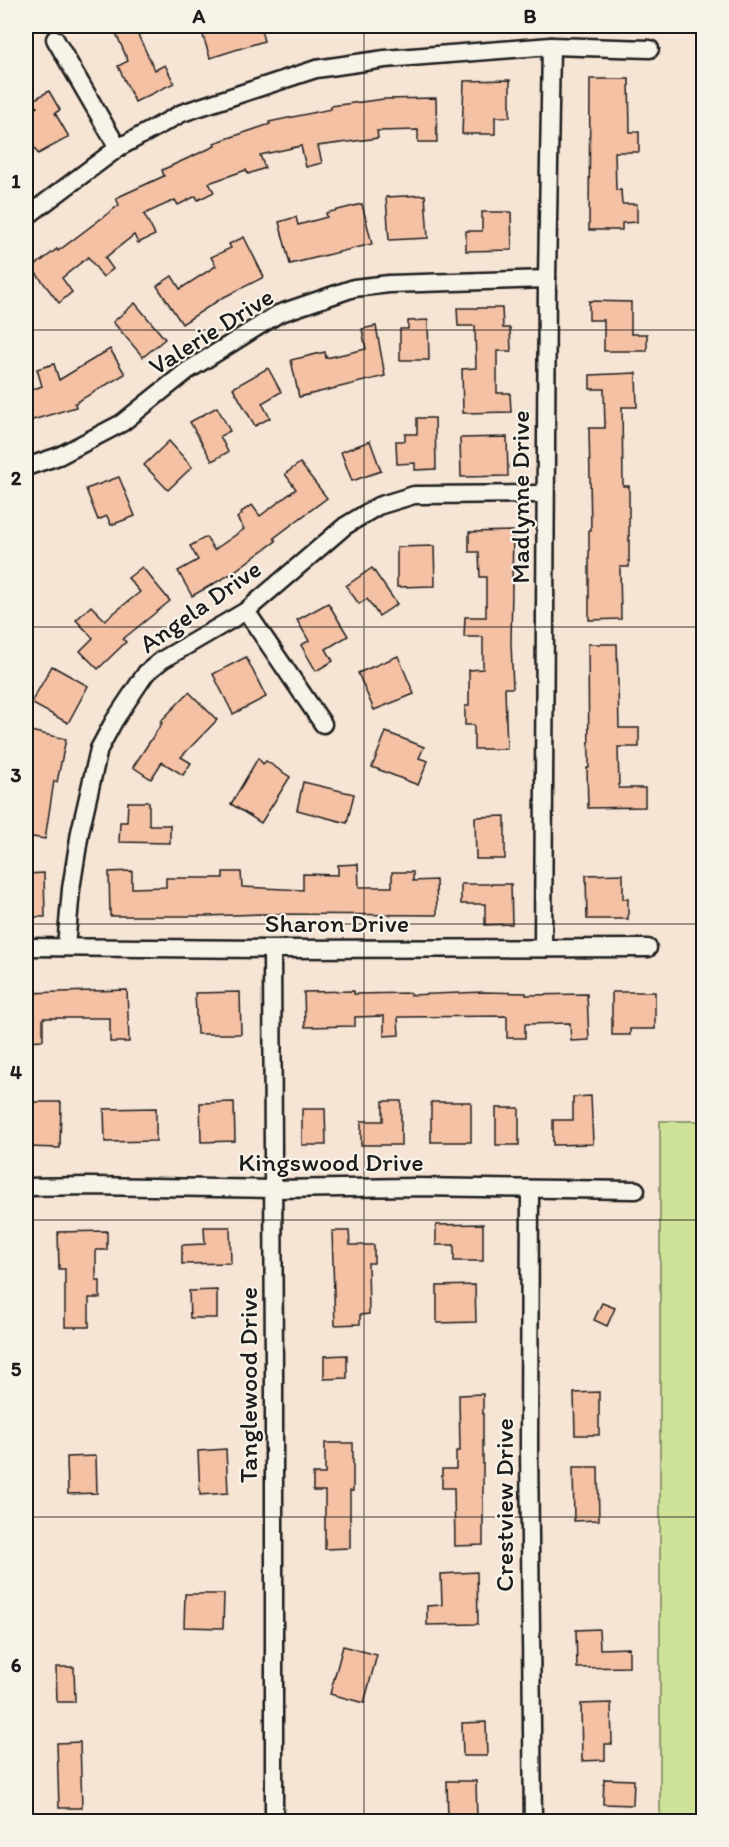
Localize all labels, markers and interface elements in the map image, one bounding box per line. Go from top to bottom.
text: A [192,4,206,28]
text: B [524,4,537,28]
text: 1 [11,169,21,193]
street label: Valerie Drive [143,280,279,382]
street label: Madlynne Drive [504,410,536,584]
text: 2 [11,466,22,490]
street label: Angela Drive [133,552,267,660]
text: 3 [11,763,22,787]
street label: Sharon Drive [265,907,409,939]
text: 4 [10,1060,22,1084]
street label: Kingswood Drive [238,1146,424,1178]
street label: Tanglewood Drive [232,1287,264,1483]
text: 5 [11,1357,22,1381]
street label: Crestview Drive [488,1418,520,1592]
text: 6 [11,1653,22,1677]

